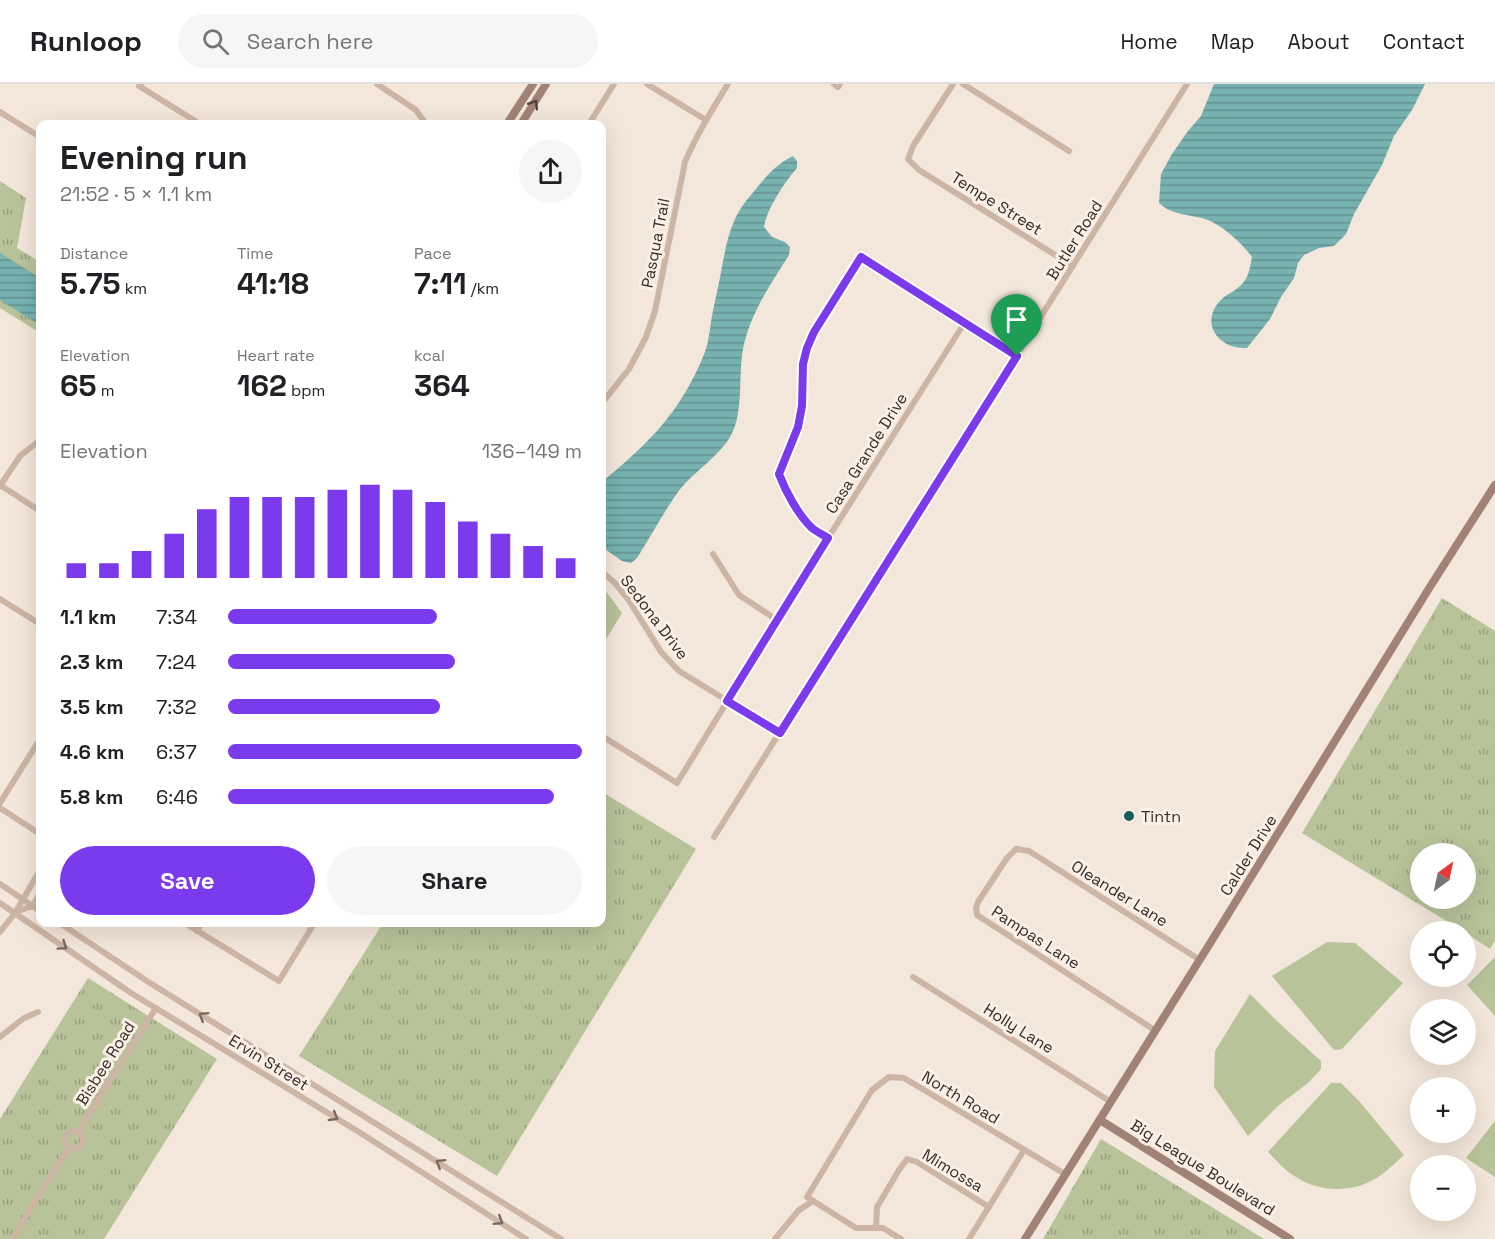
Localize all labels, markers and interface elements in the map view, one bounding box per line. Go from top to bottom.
search box [178,14,598,68]
text: Runloop [30,23,142,59]
icon: search [199,25,232,58]
text: Search here [247,27,374,55]
text: Home [1120,28,1178,55]
text: Map [1211,28,1255,55]
text: About [1288,28,1350,55]
text: Contact [1383,28,1465,55]
one-way arrow [526,100,538,110]
text: Evening run [60,137,248,179]
button: share [519,140,582,203]
street label: Tempe Street [947,167,1046,240]
text: 21:52 · 5 × 1.1 km [60,181,212,207]
street label: Pasqua Trail [637,196,674,290]
street label: Butler Road [1042,196,1107,284]
text: Distance [60,243,128,264]
text: Time [237,243,273,264]
text: Pace [414,243,451,264]
text: 5.75 [60,264,121,303]
text: 41:18 [237,264,309,303]
text: 7:11 [414,264,467,303]
text: km [121,278,147,299]
text: /km [467,278,499,299]
pin [991,294,1042,356]
icon: arrive [1000,303,1033,336]
text: Elevation [60,345,130,366]
text: Heart rate [237,345,315,366]
text: kcal [414,345,445,366]
text: 65 [60,366,97,405]
text: 162 [237,366,287,405]
text: 364 [414,366,470,405]
text: m [97,380,114,401]
text: bpm [287,380,325,401]
street label: Casa Grande Drive [821,389,912,518]
text: Elevation [60,438,148,464]
text: 136–149 m [482,438,582,464]
street label: Sedona Drive [616,571,693,664]
text: 1.1 km [60,604,116,630]
text: 7:34 [156,604,197,630]
text: 2.3 km [60,649,123,675]
text: 7:24 [156,649,196,675]
text: 3.5 km [60,694,124,720]
text: 7:32 [156,694,196,720]
text: 4.6 km [60,739,124,765]
text: 6:37 [156,739,197,765]
text: 5.8 km [60,784,123,810]
text: 6:46 [156,784,198,810]
place label: Tintn [1141,806,1181,827]
marker: Tintn [1122,809,1136,823]
street label: Calder Drive [1215,811,1282,900]
north arrow [1410,843,1476,909]
map controls [1410,843,1476,1221]
button: Save [60,846,315,915]
button: Share [327,846,582,915]
street label: Oleander Lane [1067,855,1172,932]
street label: Pampas Lane [987,901,1084,974]
button: locate [1410,921,1476,987]
one-way arrow [56,939,67,950]
street label: Holly Lane [980,998,1058,1058]
button: layers [1410,999,1476,1065]
one-way arrow [199,1012,209,1024]
street label: Bisbee Road [71,1017,140,1109]
street label: Ervin Street [225,1030,313,1095]
street label: North Road [918,1066,1003,1129]
button: + [1410,1077,1476,1143]
one-way arrow [328,1110,338,1122]
street label: Big League Boulevard [1127,1114,1279,1220]
street label: Mimossa [918,1144,987,1197]
button: − [1410,1155,1476,1221]
one-way arrow [436,1159,446,1171]
one-way arrow [493,1214,503,1226]

